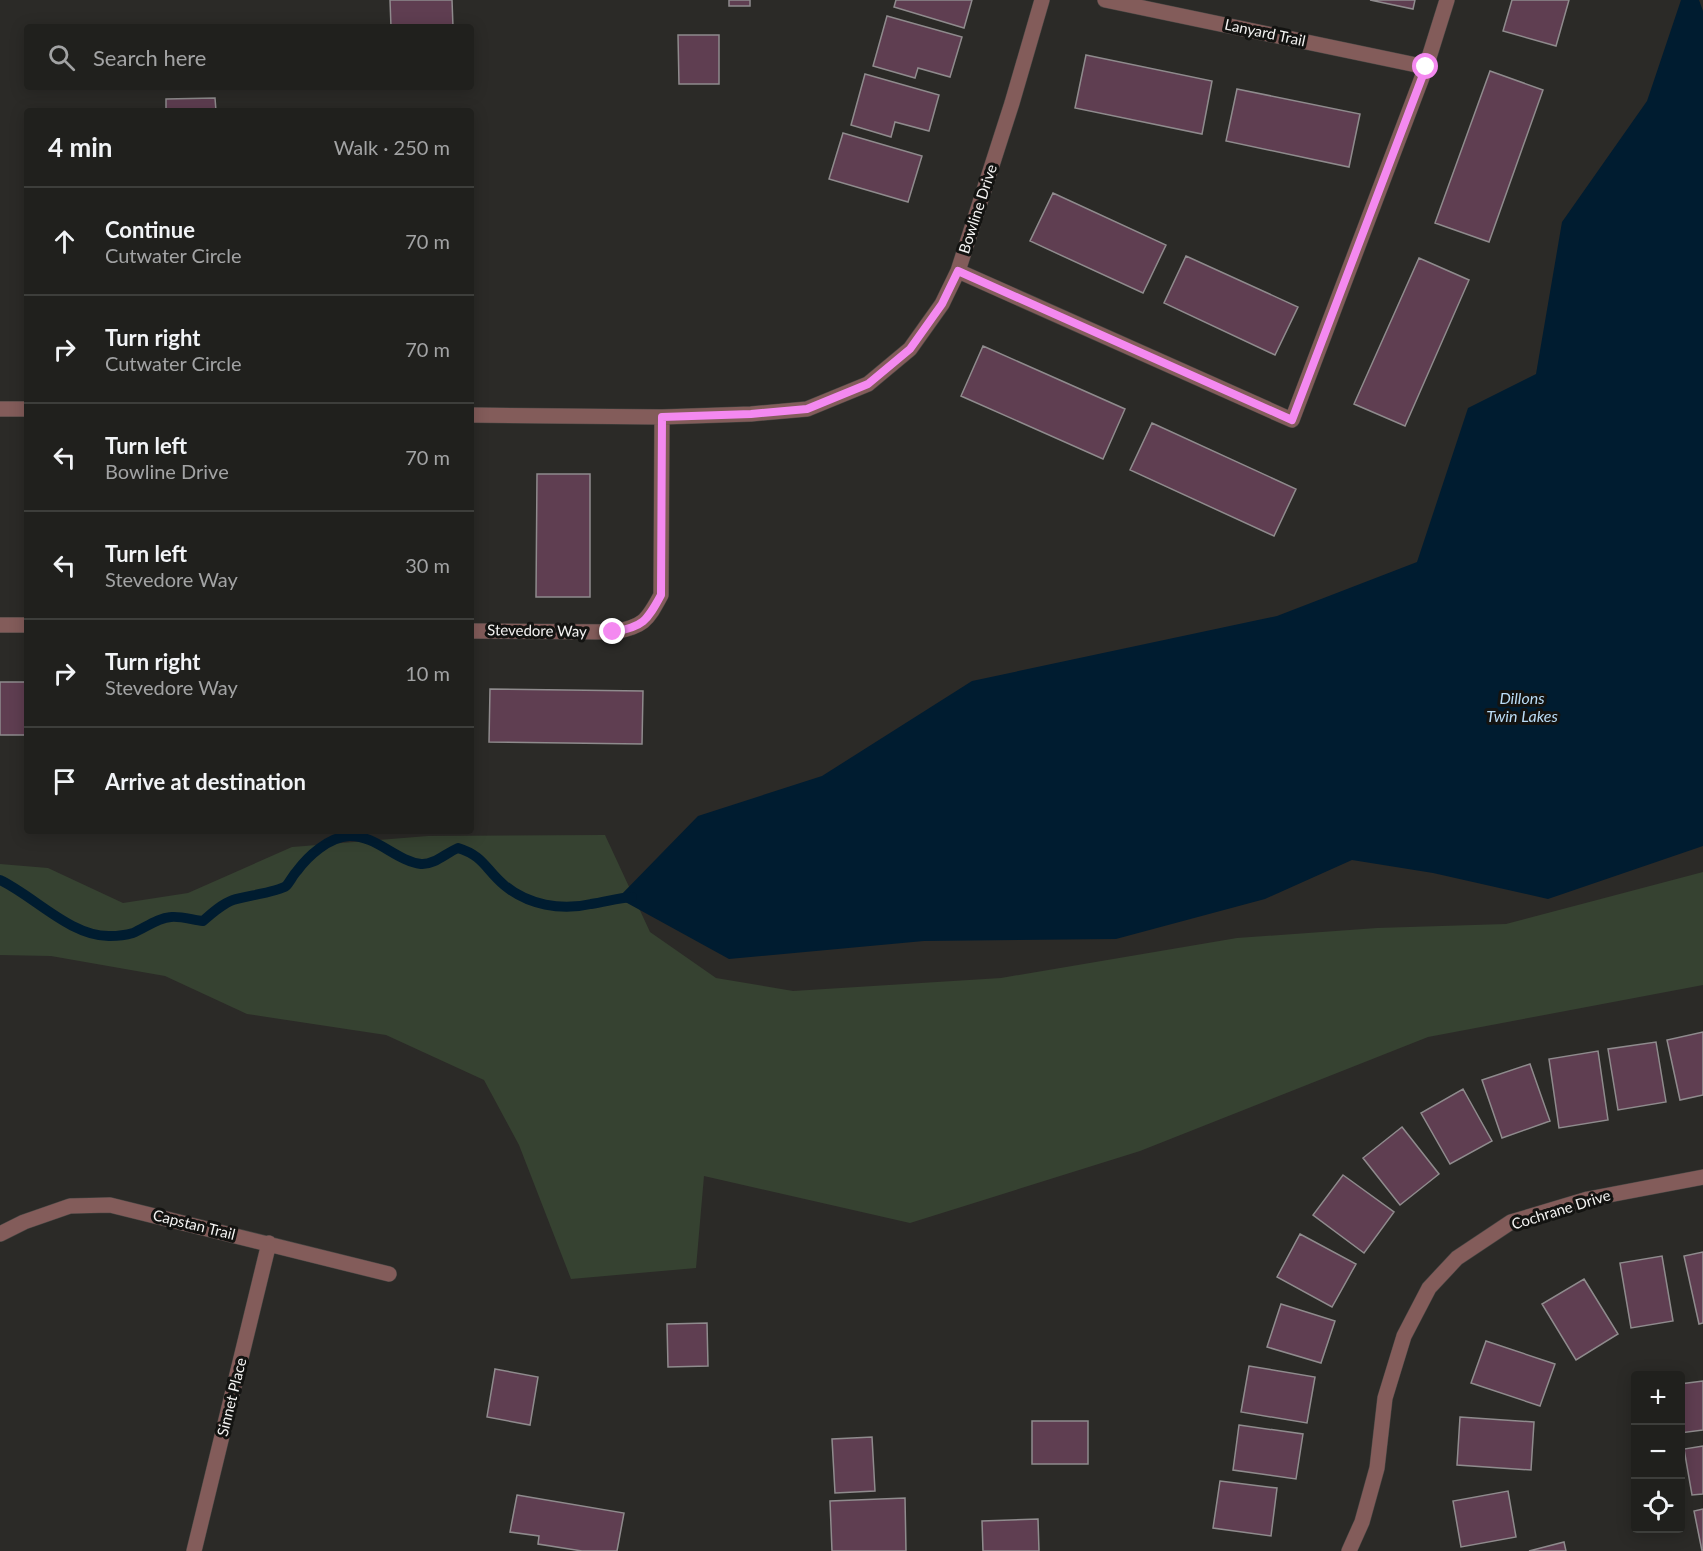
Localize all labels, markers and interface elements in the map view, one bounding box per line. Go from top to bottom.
street label: Lanyard Trail [1223,15,1307,49]
search box [24,24,474,90]
icon: search [45,41,78,74]
text: Search here [93,44,206,71]
route start [1412,53,1438,79]
text: 4 min [48,131,112,163]
text: Walk · 250 m [334,135,450,159]
street label: Bowline Drive [954,162,1000,256]
text: Continue [105,216,195,243]
icon: ahead [48,225,81,258]
text: 70 m [405,229,450,253]
text: Cutwater Circle [105,243,241,267]
text: Turn right [105,324,200,351]
icon: right [48,333,81,366]
text: 70 m [405,337,450,361]
text: Cutwater Circle [105,351,241,375]
text: Turn left [105,432,187,459]
icon: left [48,441,81,474]
text: 70 m [405,445,450,469]
text: Bowline Drive [105,459,229,483]
text: Turn left [105,540,187,567]
icon: left [48,549,81,582]
text: 30 m [405,553,450,577]
text: Stevedore Way [105,567,238,591]
route end [599,618,625,644]
street label: Stevedore Way [487,620,587,640]
text: Turn right [105,648,200,675]
icon: right [48,657,81,690]
text: 10 m [405,661,450,685]
text: Stevedore Way [105,675,238,699]
water label: Dillons Twin Lakes [1486,688,1558,725]
icon: arrive [48,765,81,798]
text: Arrive at destination [105,768,306,795]
street label: Cochrane Drive [1509,1185,1612,1233]
street label: Capstan Trail [151,1205,237,1243]
street label: Sinnet Place [213,1356,250,1438]
map controls [1631,1371,1685,1533]
button: + [1631,1371,1685,1425]
button: − [1631,1425,1685,1479]
button: locate [1631,1479,1685,1533]

